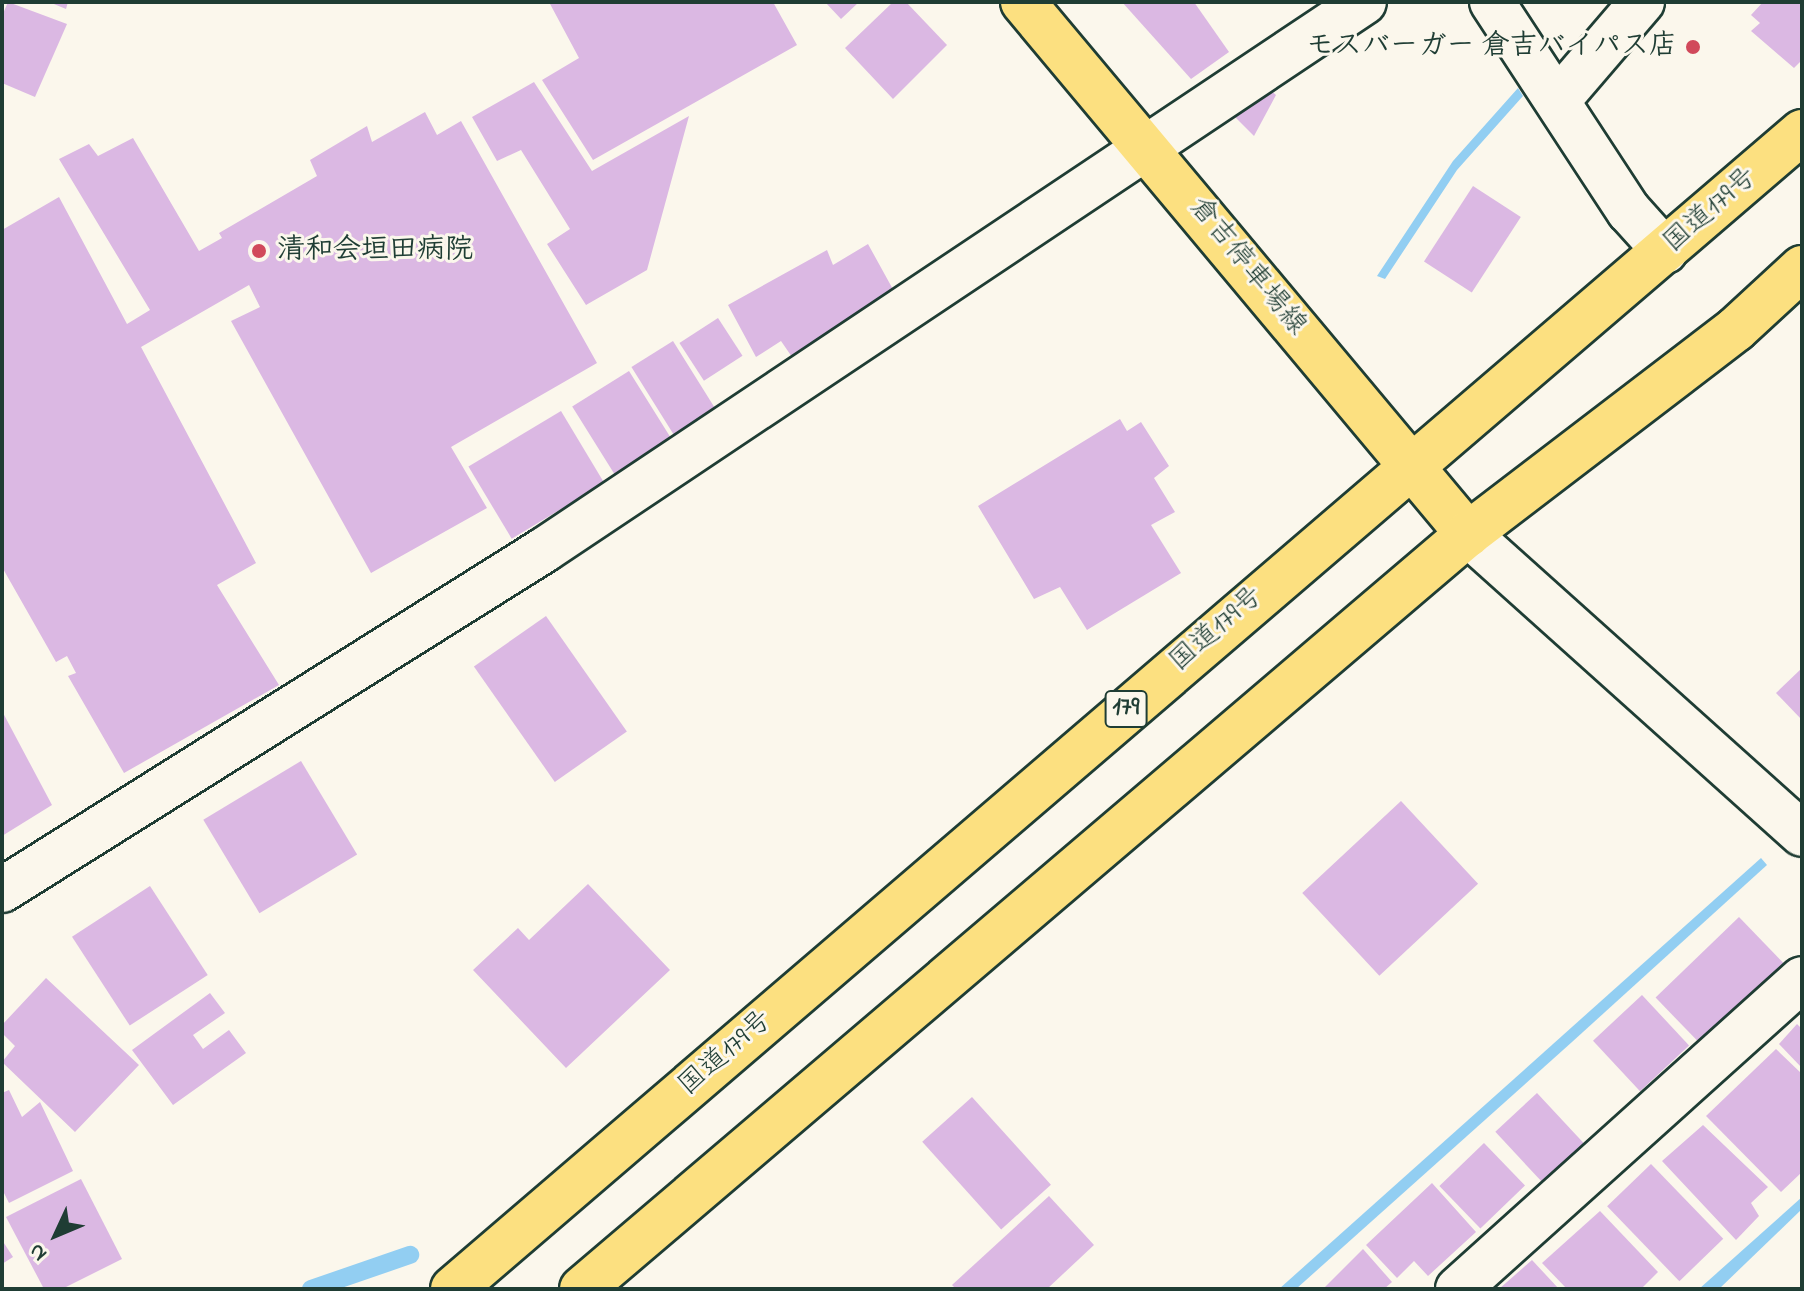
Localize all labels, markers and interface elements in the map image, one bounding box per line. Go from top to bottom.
place label: モスバーガー 倉吉バイパス店 [1306,30,1677,64]
marker: モスバーガー 倉吉バイパス店 [1684,38,1702,56]
street label: 国道179号 [1657,161,1765,261]
street label: 倉吉停車場線 [1181,191,1313,343]
place label: 清和会垣田病院 [277,234,473,268]
marker: 清和会垣田病院 [248,240,270,262]
street label: 国道179号 [1163,580,1271,680]
road number: 179 [1104,687,1148,731]
street label: 国道179号 [672,1004,780,1104]
north arrow [16,1195,96,1275]
text: N [22,1235,55,1268]

